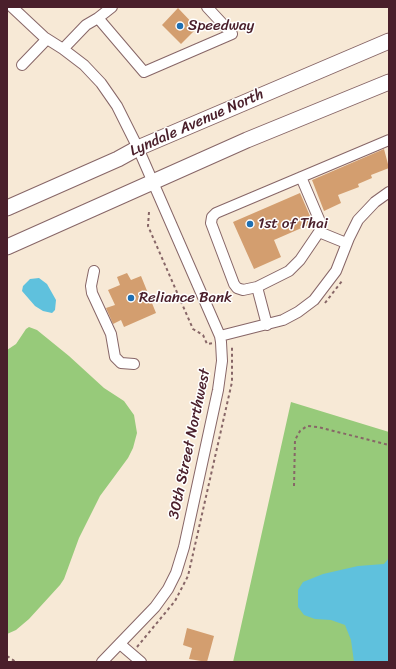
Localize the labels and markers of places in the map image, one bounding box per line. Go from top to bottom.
place label: Speedway [188,17,254,35]
marker: Speedway [175,21,185,31]
place label: 1st of Thai [258,215,328,233]
marker: 1st of Thai [245,219,255,229]
place label: Reliance Bank [139,289,232,307]
marker: Reliance Bank [126,293,136,303]

